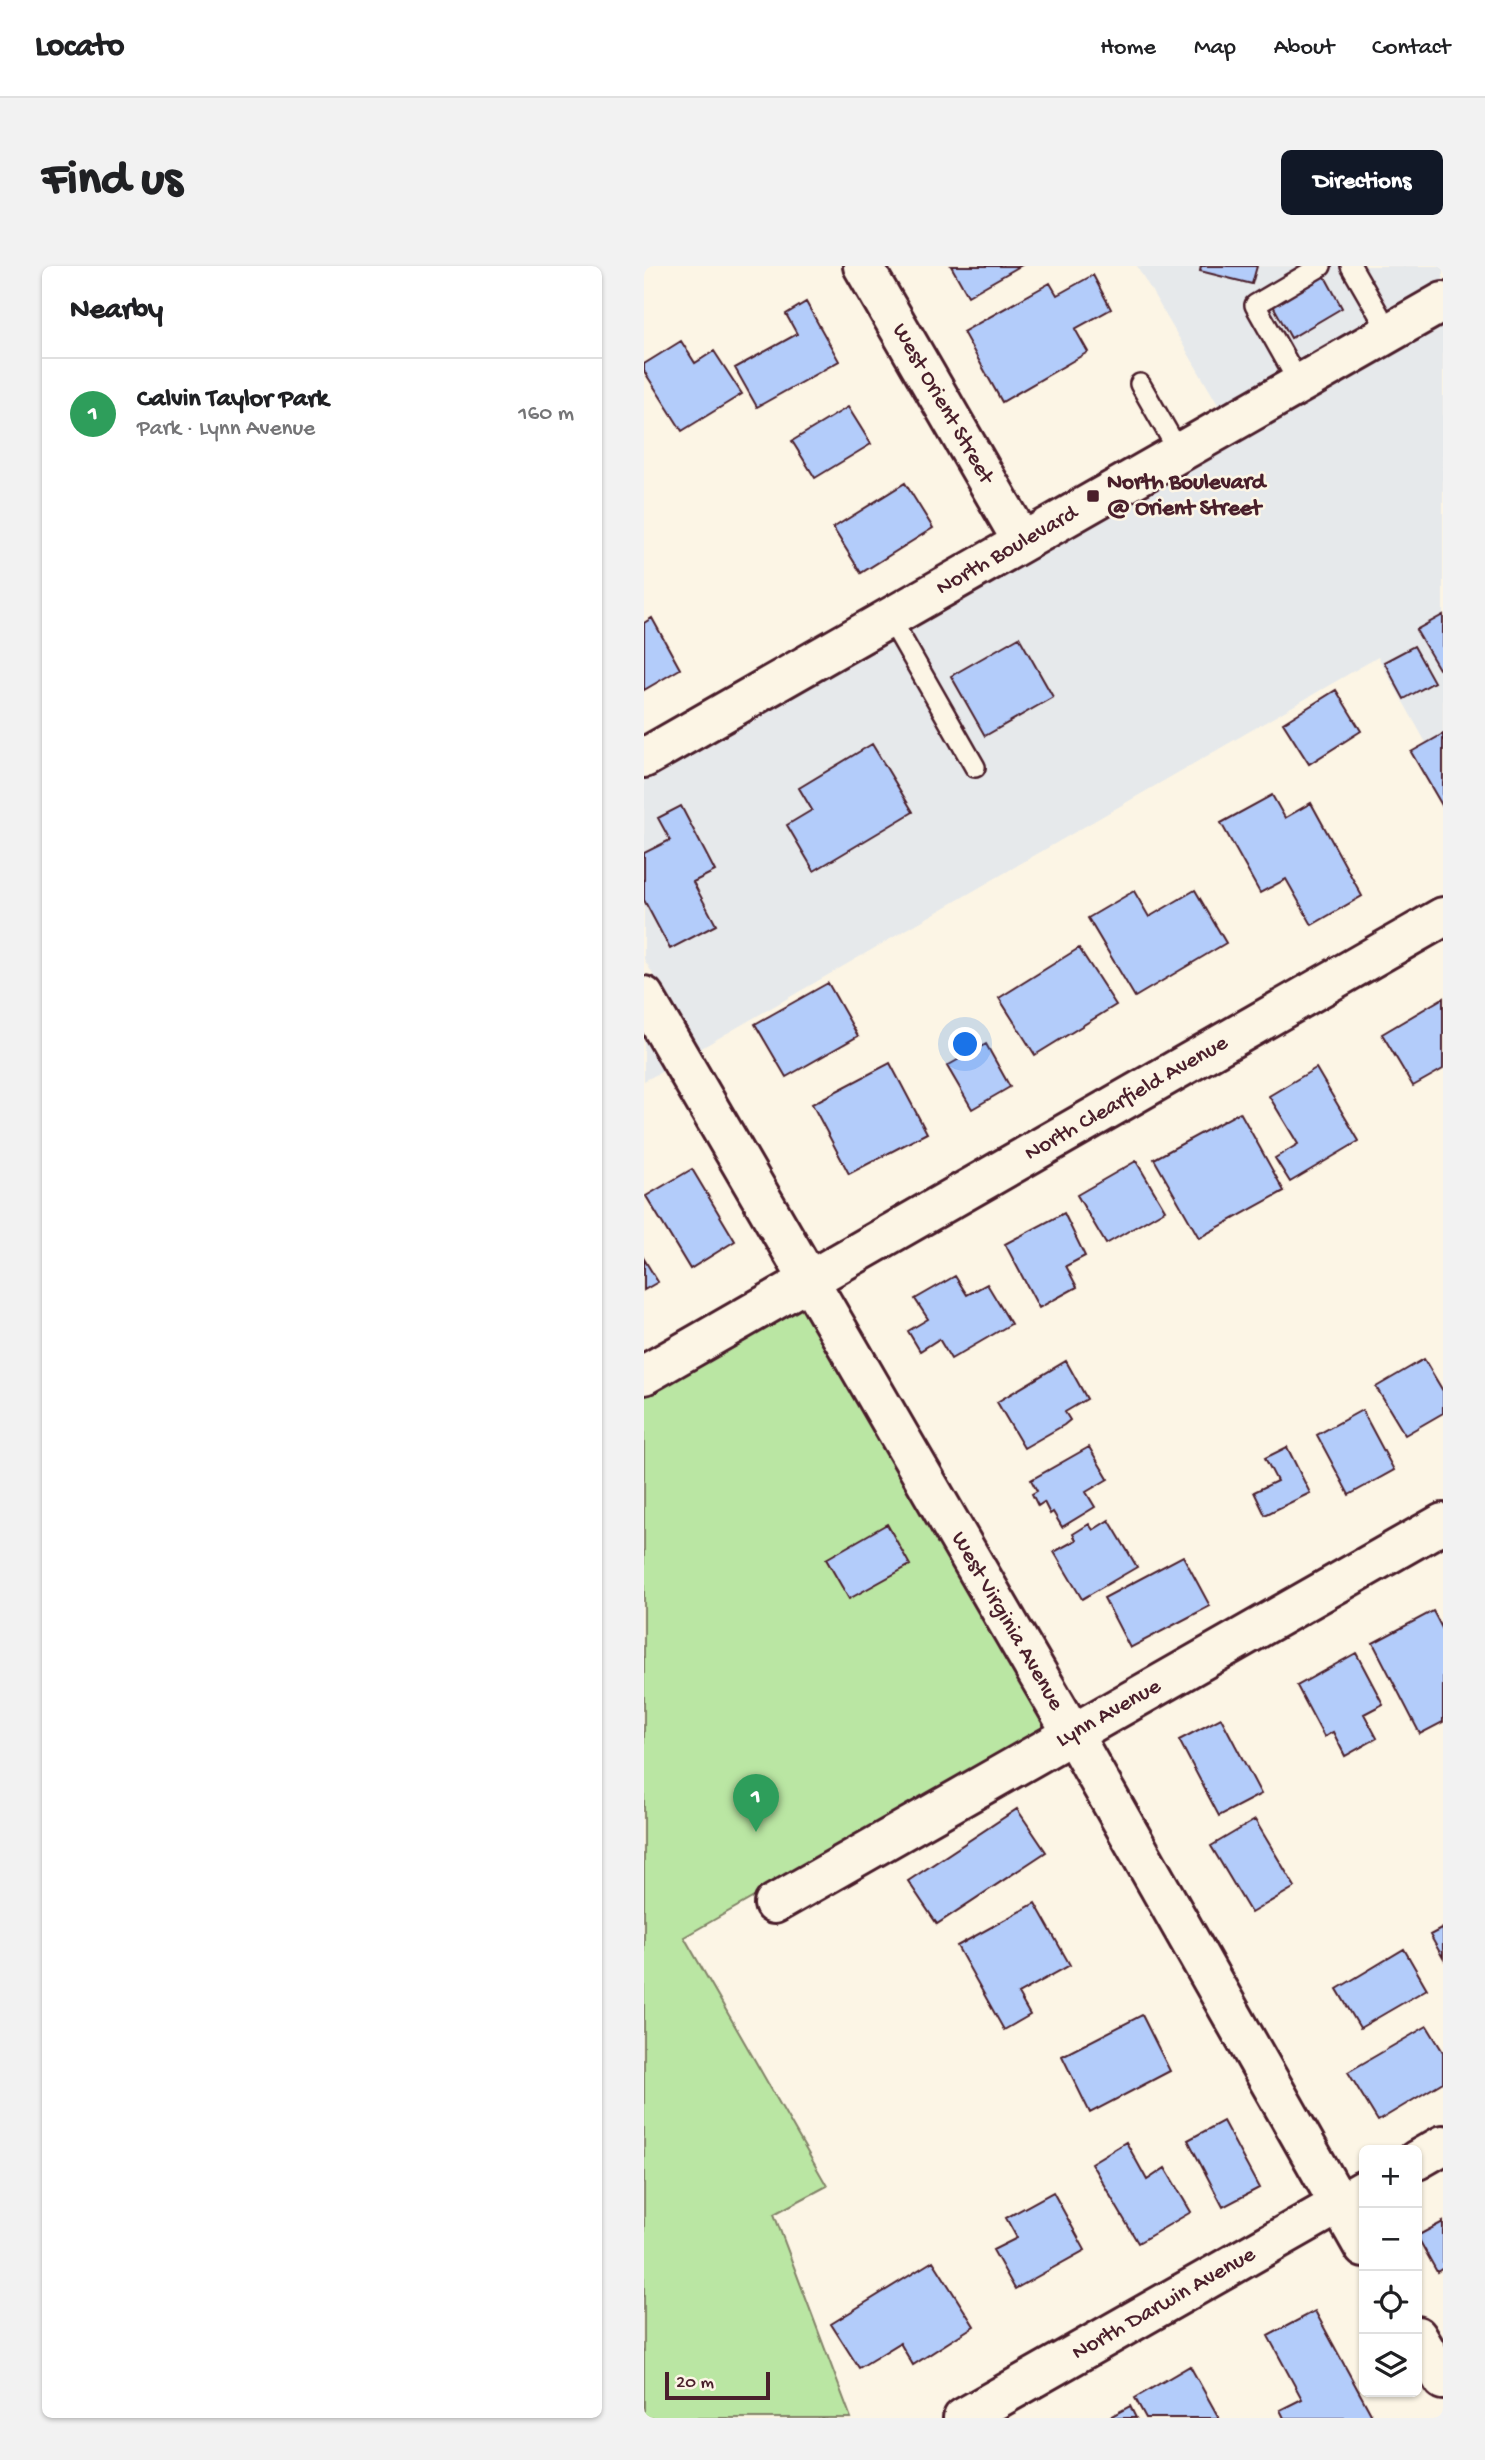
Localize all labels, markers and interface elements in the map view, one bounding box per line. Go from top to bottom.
text: Locato [35,29,124,67]
text: Home [1100,34,1156,63]
text: Map [1194,34,1236,63]
text: About [1274,34,1334,63]
text: Contact [1372,34,1450,63]
button: Directions [1281,150,1443,215]
text: Find us [42,153,182,211]
text: Nearby [70,294,163,329]
street label: West Orient Street [886,319,1000,490]
text: Calvin Taylor Park [137,385,328,416]
text: 1 [88,401,98,428]
text: 160 m [518,401,574,428]
text: Park · Lynn Avenue [137,416,315,443]
place label: North Boulevard @ Orient Street [1107,470,1268,523]
marker: North Boulevard @ Orient Street [1085,488,1101,504]
street label: North Boulevard [932,499,1084,602]
your location [948,1027,982,1061]
street label: North Clearfield Avenue [1020,1029,1234,1167]
street label: West Virginia Avenue [945,1527,1070,1716]
street label: Lynn Avenue [1051,1672,1167,1754]
pin: 1 [733,1774,779,1832]
map controls [1359,2145,1422,2397]
button: + [1359,2145,1422,2208]
button: − [1359,2208,1422,2271]
street label: North Darwin Avenue [1067,2240,1261,2367]
button: locate [1359,2271,1422,2334]
button: layers [1359,2334,1422,2397]
scale bar [665,2369,770,2401]
text: 20 m [676,2372,714,2395]

